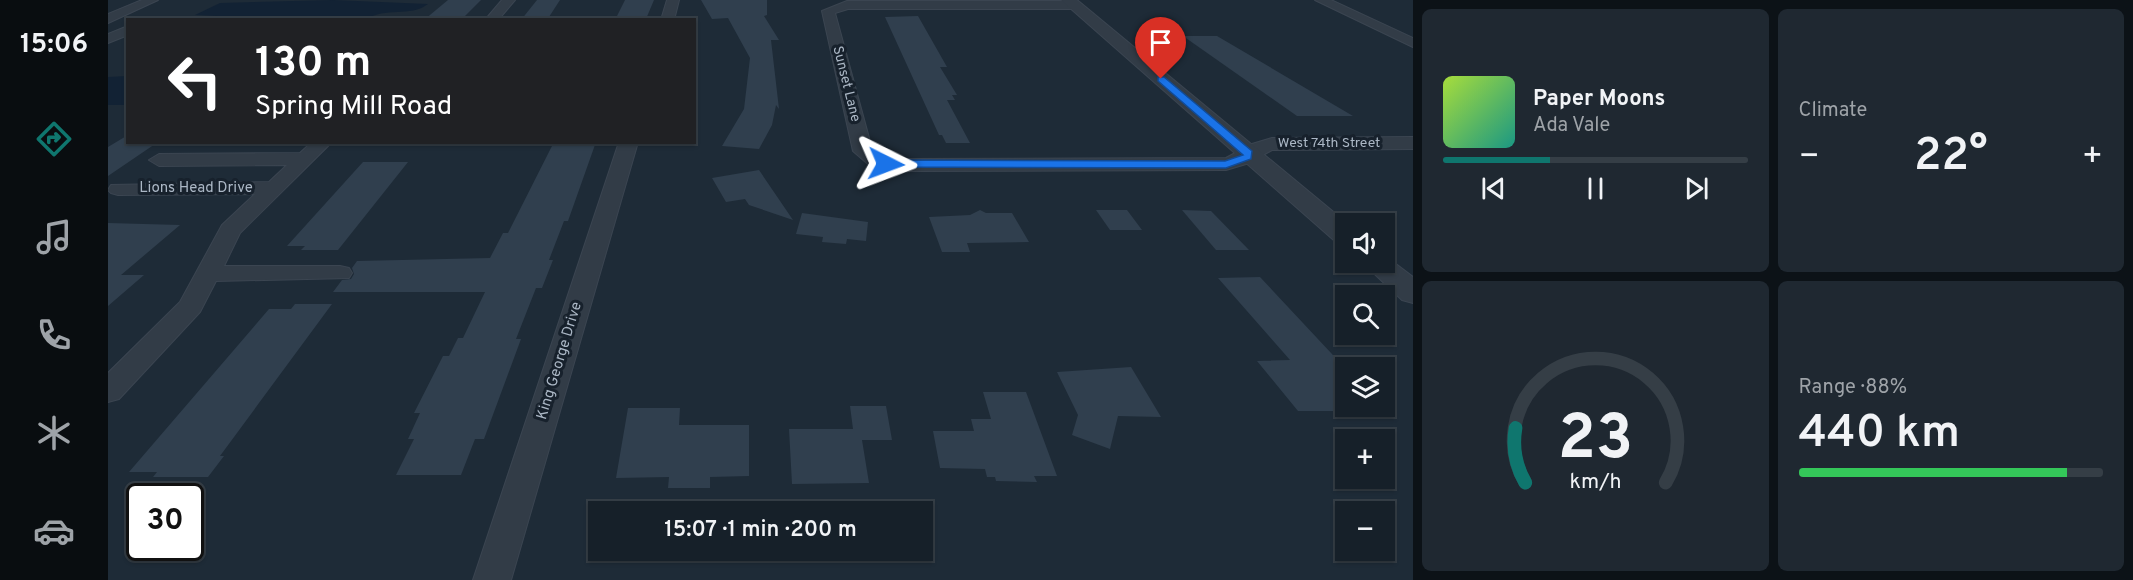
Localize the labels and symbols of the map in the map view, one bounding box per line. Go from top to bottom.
pin [1135,17,1186,79]
street label: Sunset Lane [828,44,864,124]
position arrow [854,132,918,196]
street label: West 74th Street [1278,135,1380,152]
street label: Lions Head Drive [139,179,253,198]
street label: King George Drive [533,300,587,422]
speed limit sign: 30 [126,483,204,561]

